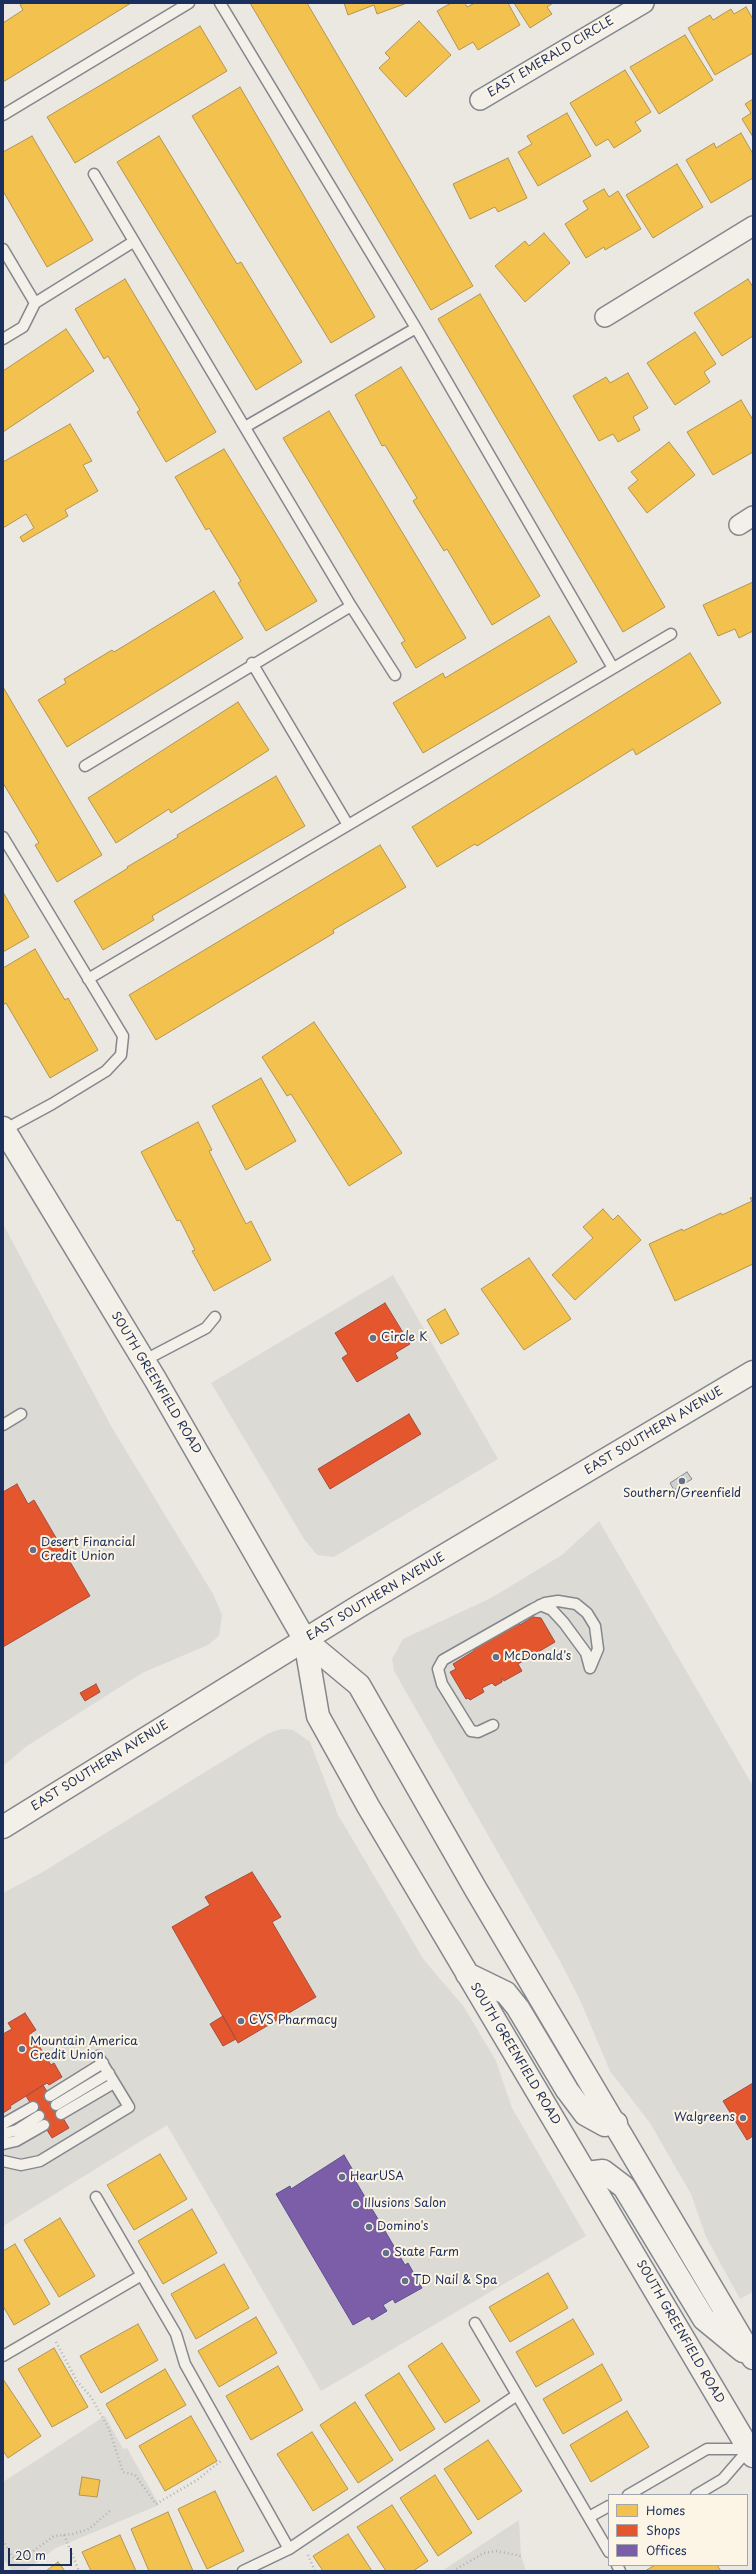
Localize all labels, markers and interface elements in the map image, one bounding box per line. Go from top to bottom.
street label: EAST EMERALD CIRCLE [485,14,617,100]
street label: SOUTH GREENFIELD ROAD [108,1309,204,1457]
place label: Circle K [381,1331,427,1345]
marker: Circle K [368,1333,378,1343]
street label: EAST SOUTHERN AVENUE [582,1384,726,1478]
marker: Southern/Greenfield [677,1476,687,1486]
place label: Southern/Greenfield [623,1487,741,1501]
place label: Desert Financial Credit Union [41,1536,136,1564]
marker: Desert Financial Credit Union [28,1545,38,1555]
street label: EAST SOUTHERN AVENUE [304,1550,448,1644]
place label: McDonald's [504,1650,571,1664]
marker: McDonald's [491,1652,501,1662]
street label: EAST SOUTHERN AVENUE [29,1718,171,1814]
street label: SOUTH GREENFIELD ROAD [467,1980,563,2128]
place label: CVS Pharmacy [249,2014,337,2028]
marker: CVS Pharmacy [236,2016,246,2026]
place label: Mountain America Credit Union [30,2035,138,2063]
marker: Mountain America Credit Union [17,2044,27,2054]
place label: Walgreens [674,2111,735,2125]
marker: Walgreens [738,2113,748,2123]
place label: HearUSA [350,2170,404,2184]
marker: HearUSA [337,2172,347,2182]
place label: Illusions Salon [364,2197,446,2211]
marker: Illusions Salon [351,2199,361,2209]
place label: Domino's [377,2220,429,2234]
marker: Domino's [364,2222,374,2232]
place label: State Farm [394,2246,459,2260]
marker: State Farm [381,2248,391,2258]
street label: SOUTH GREENFIELD ROAD [633,2258,727,2406]
place label: TD Nail & Spa [413,2274,497,2288]
marker: TD Nail & Spa [400,2276,410,2286]
legend [608,2494,748,2566]
text: Homes [646,2501,685,2519]
text: Shops [646,2521,680,2539]
scale bar [10,2540,74,2566]
text: Offices [646,2541,687,2559]
text: 20 m [15,2546,46,2564]

